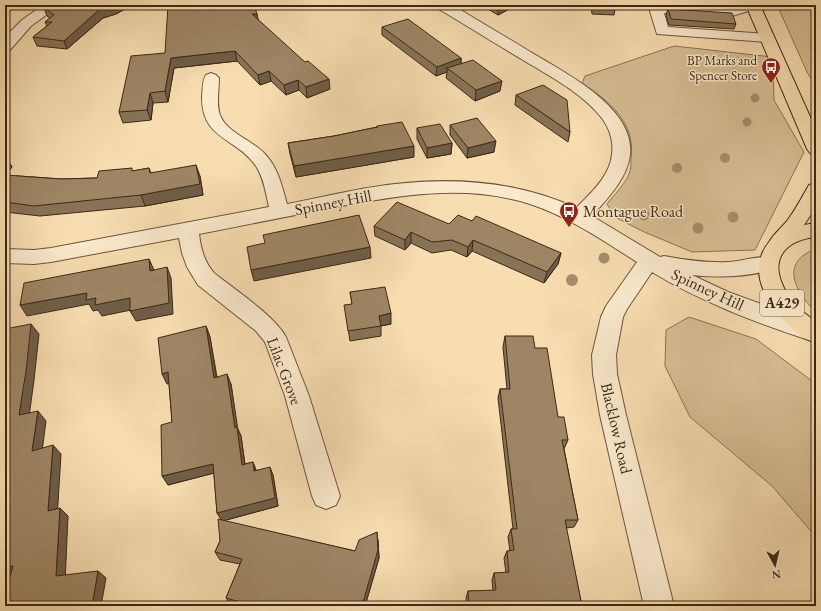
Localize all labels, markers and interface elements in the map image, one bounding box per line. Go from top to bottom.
place label: BP Marks and Spencer Store [687,52,757,84]
bus stop icon: BP Marks and Spencer Store [760,56,782,84]
street label: Spinney Hill [293,185,373,220]
bus stop icon: Montague Road [558,200,580,228]
place label: Montague Road [583,201,684,222]
street label: Spinney Hill [668,264,748,315]
road number: A429 [760,290,804,316]
street label: Lilac Grove [262,334,307,408]
street label: Blacklow Road [596,381,637,477]
north arrow [755,545,795,585]
text: N [771,567,782,582]

